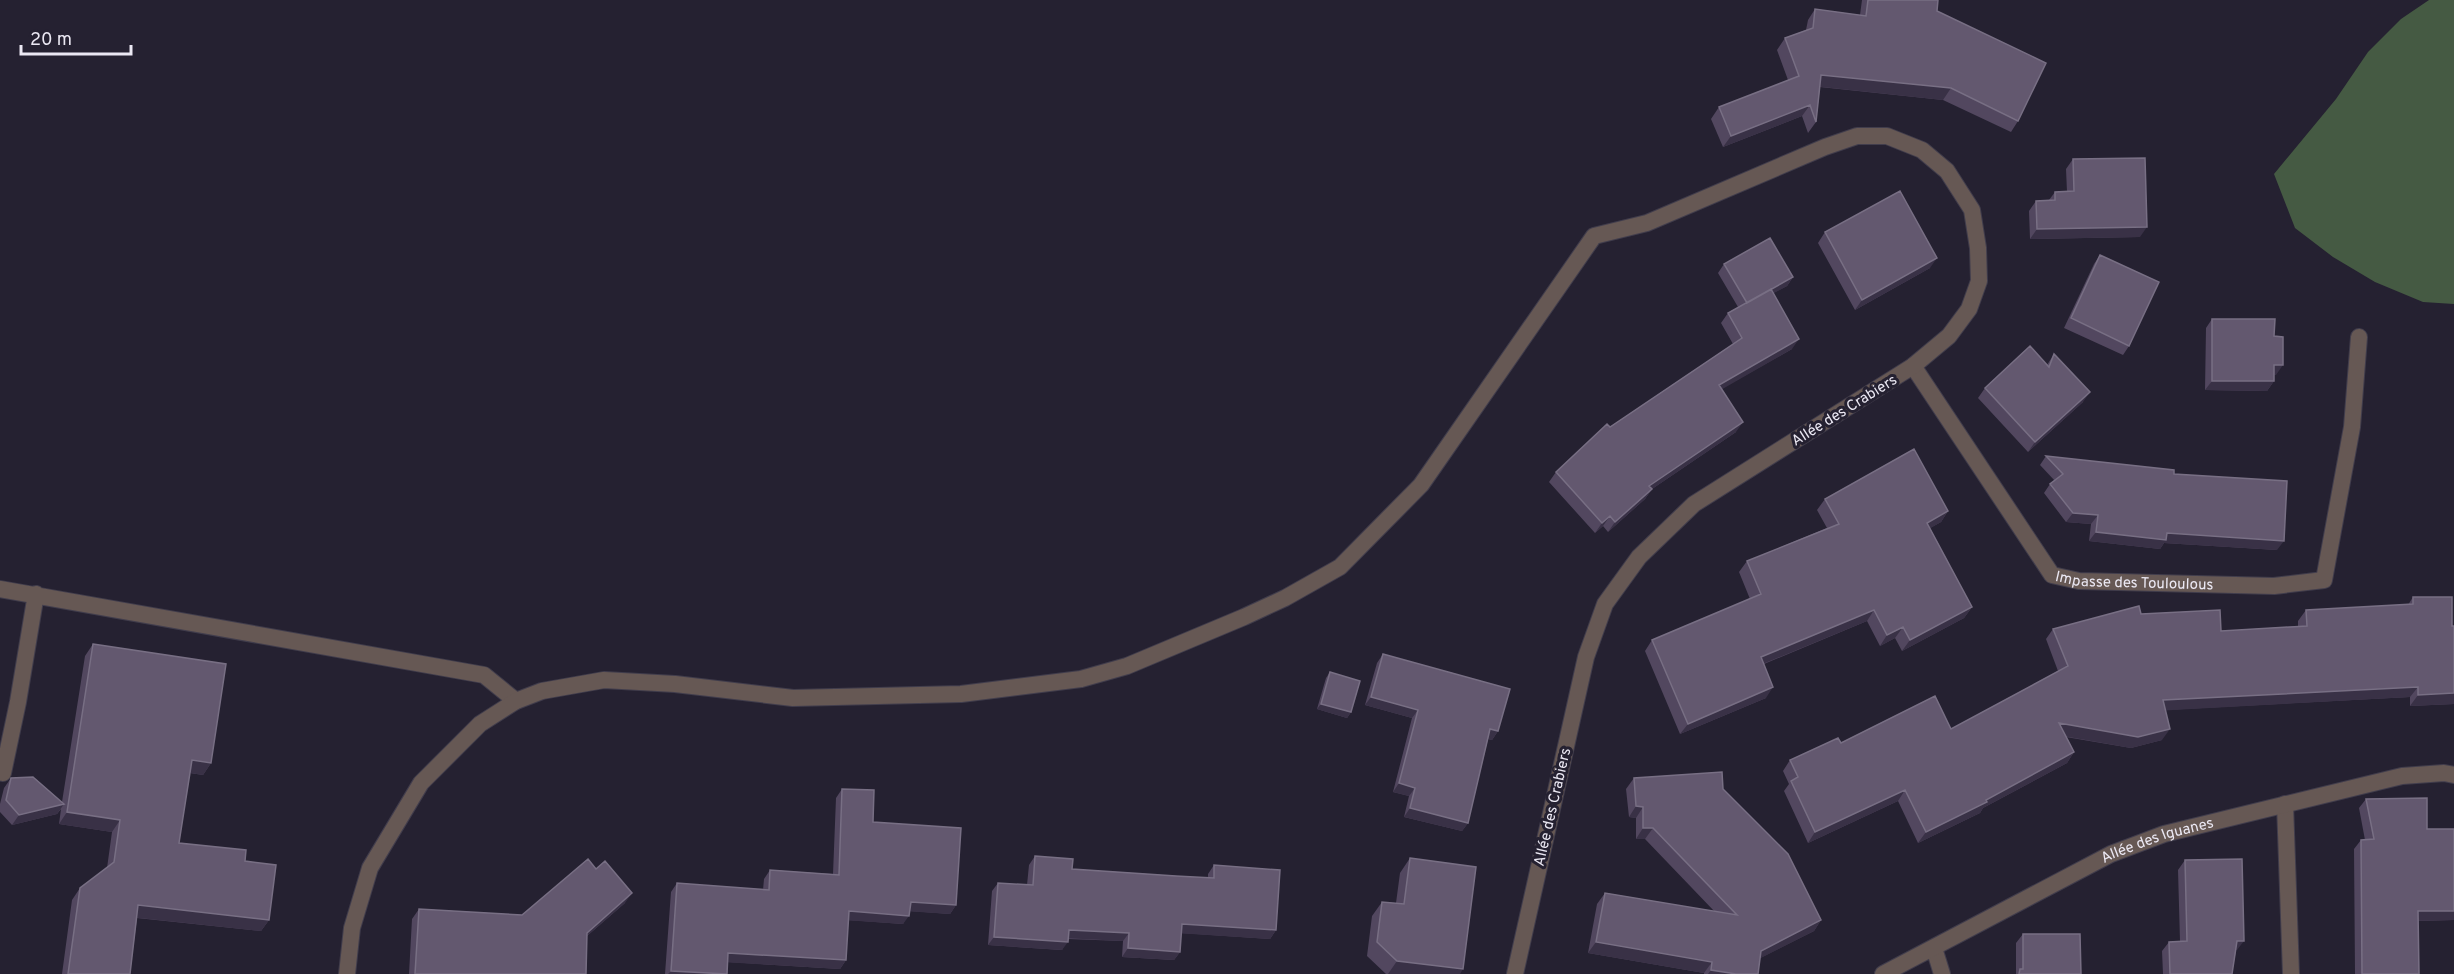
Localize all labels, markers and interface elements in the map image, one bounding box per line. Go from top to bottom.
scale bar [21,18,130,56]
text: 20 m [30,29,72,52]
street label: Allée des Crabiers [1788,371,1901,451]
street label: Impasse des Touloulous [2053,568,2214,595]
street label: Allée des Crabiers [1531,746,1576,868]
street label: Allée des Iguanes [2098,814,2216,869]

